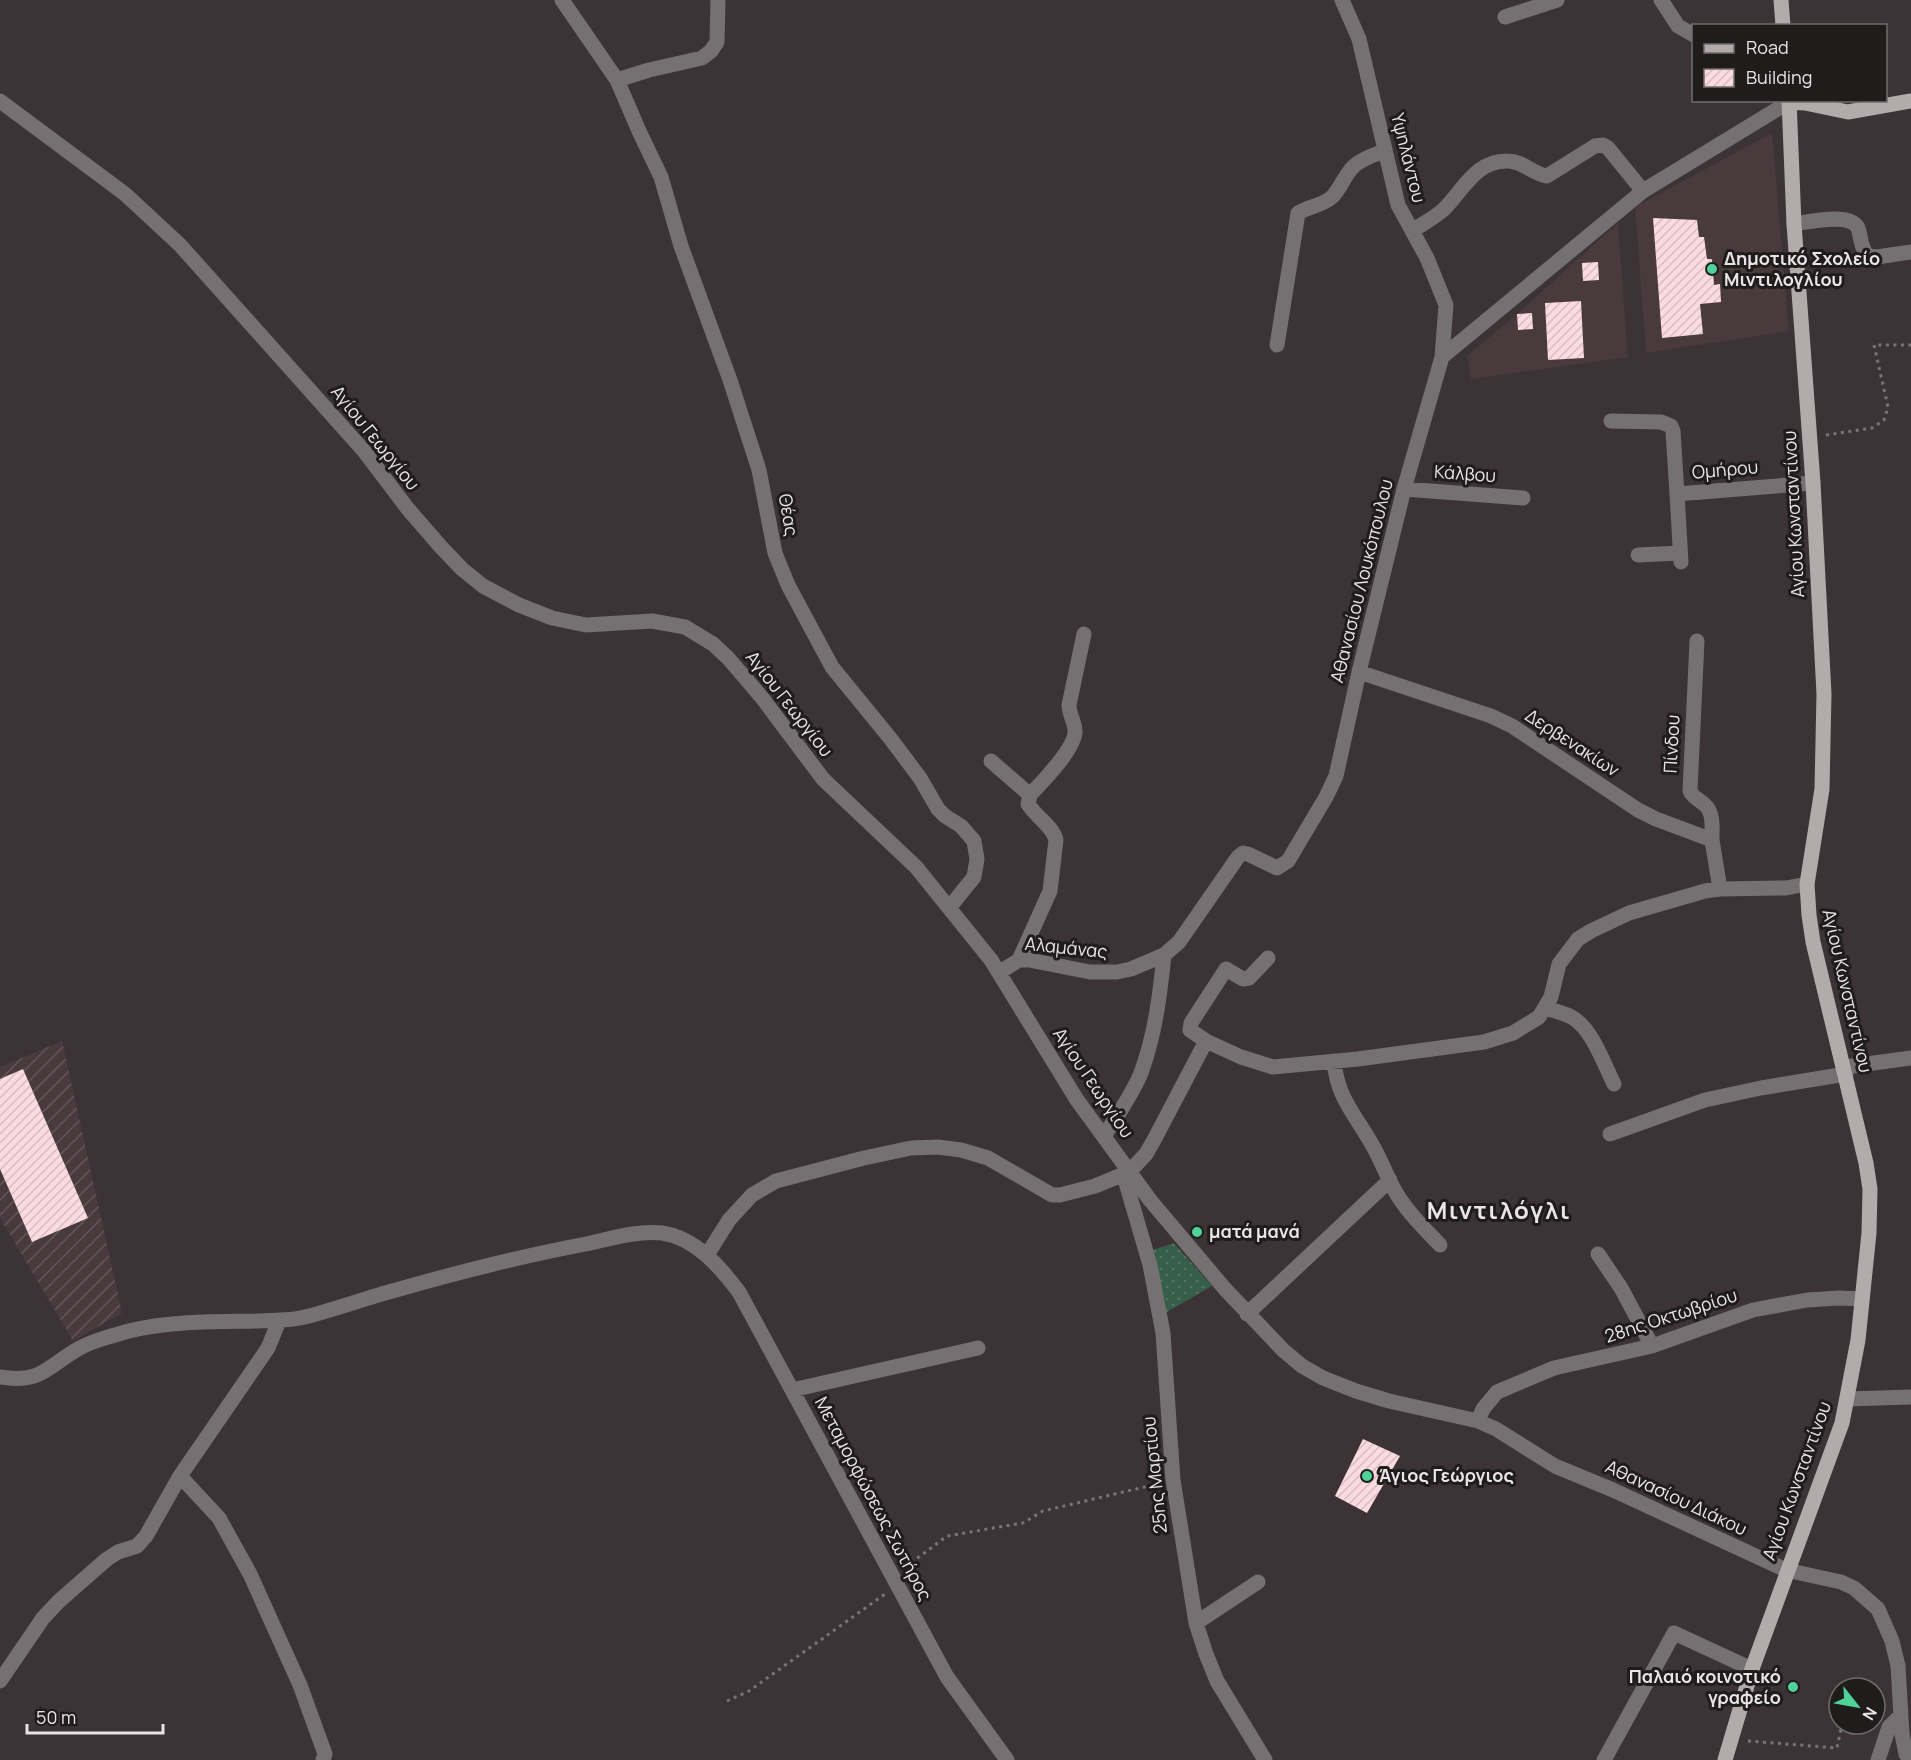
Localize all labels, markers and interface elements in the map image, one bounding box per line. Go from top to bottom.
legend [1692,24,1887,102]
text: Road [1746,35,1789,59]
text: Building [1746,65,1812,89]
street label: Υψηλάντου [1386,110,1432,205]
place label: Δημοτικό Σχολείο Μιντιλογλίου [1724,246,1880,291]
marker: Δημοτικό Σχολείο Μιντιλογλίου [1705,262,1719,276]
street label: Αγίου Γεωργίου [326,380,425,495]
street label: Αγίου Κωνσταντίνου [1777,430,1809,598]
street label: Ομήρου [1691,454,1759,484]
street label: Κάλβου [1433,459,1497,487]
street label: Αθανασίου Λουκόπουλου [1324,476,1398,685]
street label: Θέας [773,492,805,538]
street label: Αγίου Γεωργίου [741,646,839,761]
street label: Δερβενακίων [1521,703,1624,782]
street label: Πίνδου [1657,714,1685,774]
street label: Αγίου Κωνσταντίνου [1817,907,1878,1075]
street label: Αλαμάνας [1024,931,1109,963]
street label: Αγίου Γεωργίου [1048,1023,1140,1142]
district label: Μιντιλόγλι [1427,1193,1571,1226]
place label: ματά μανά [1209,1219,1300,1243]
marker: ματά μανά [1190,1225,1204,1239]
street label: 28ης Οκτωβρίου [1601,1282,1740,1348]
street label: Μεταμορφώσεως Σωτήρος [810,1392,938,1605]
street label: Αγίου Κωνσταντίνου [1756,1398,1836,1563]
street label: 25ης Μαρτίου [1136,1415,1172,1535]
street label: Αθανασίου Διάκου [1602,1454,1751,1540]
place label: Άγιος Γεώργιος [1379,1463,1514,1487]
marker: Άγιος Γεώργιος [1360,1469,1374,1483]
place label: Παλαιό κοινοτικό γραφείο [1629,1664,1781,1709]
north arrow [1827,1676,1887,1736]
marker: Παλαιό κοινοτικό γραφείο [1786,1680,1800,1694]
scale bar [27,1697,164,1735]
text: N [1857,1703,1882,1724]
text: 50 m [36,1705,76,1729]

